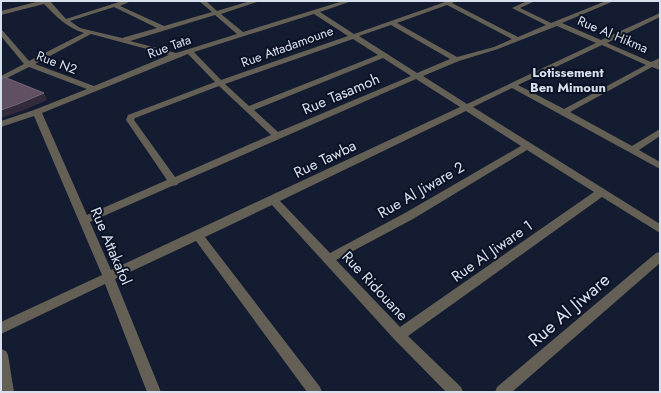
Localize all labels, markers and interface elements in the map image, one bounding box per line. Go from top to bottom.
street label: Rue Al Hikma [575,11,651,58]
street label: Rue Attadamoune [238,21,336,72]
street label: Rue Tata [145,30,194,63]
street label: Rue N2 [34,46,80,79]
district label: Lotissement Ben Mimoun [530,63,606,97]
street label: Rue Tasamoh [299,68,383,120]
street label: Rue Tawba [290,134,360,184]
street label: Rue Al Jiware 2 [374,156,468,224]
street label: Rue Attakafol [85,204,137,288]
street label: Rue Al Jiware 1 [447,215,537,287]
street label: Rue Ridouane [337,246,413,326]
street label: Rue Al Jiware [522,267,616,353]

